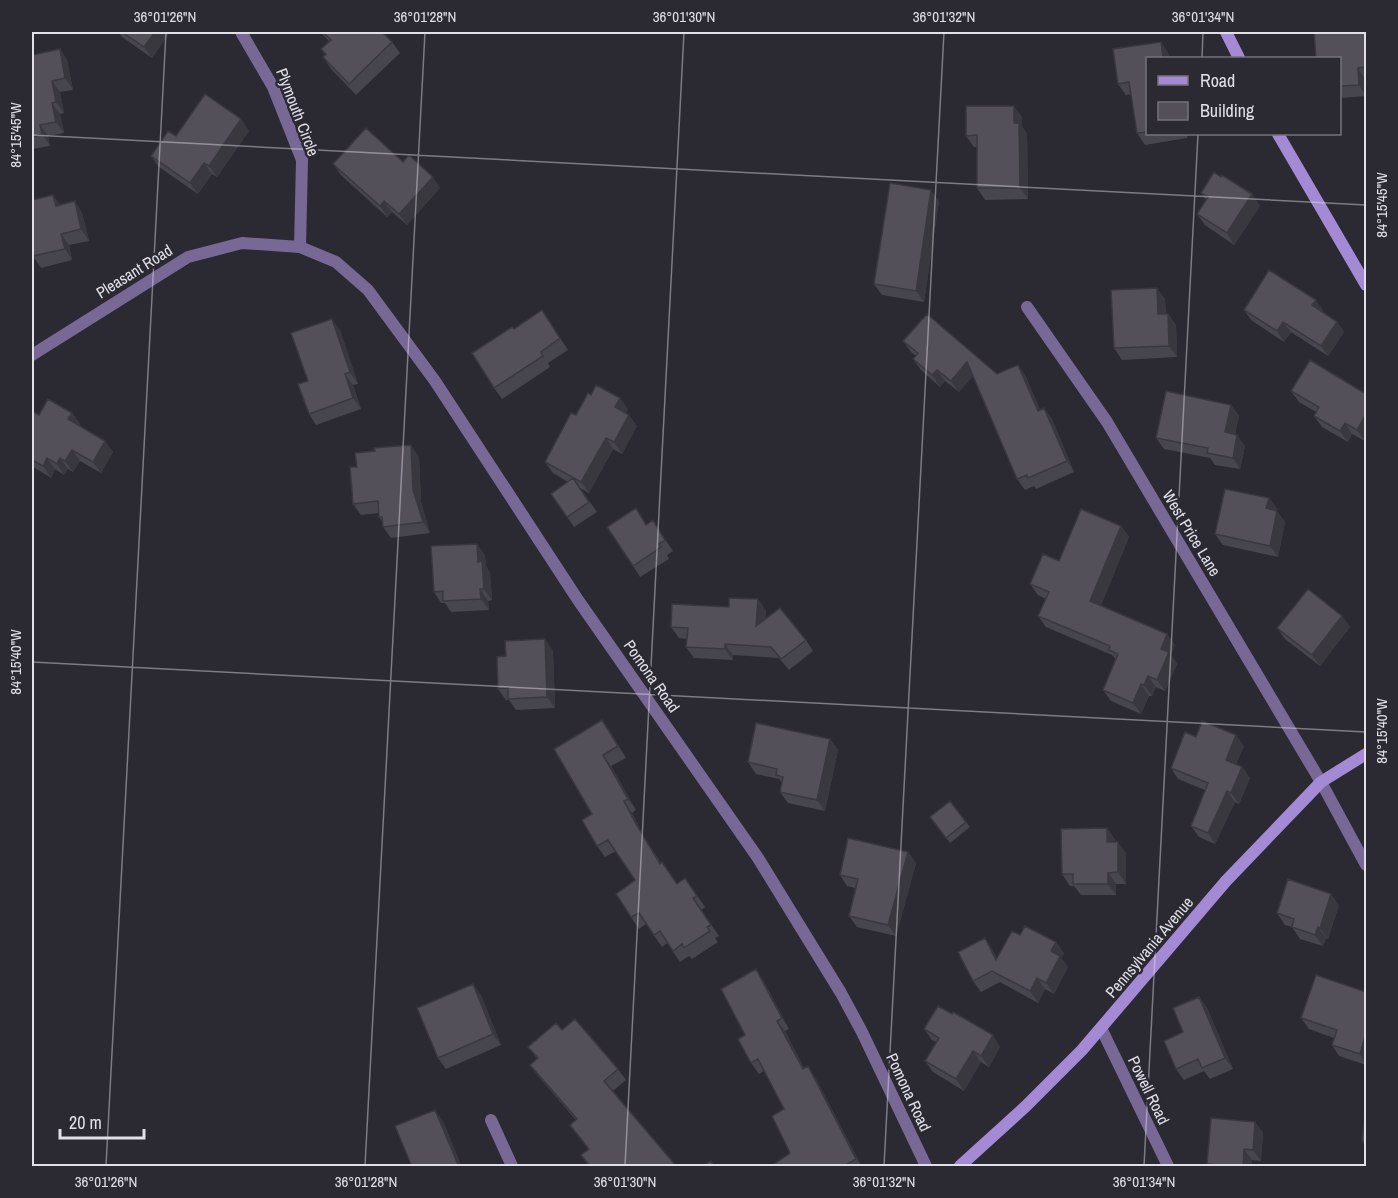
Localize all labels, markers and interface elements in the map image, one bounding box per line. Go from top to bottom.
text: 36°01'26"N [134,6,196,27]
text: 36°01'28"N [394,6,456,27]
text: 36°01'30"N [653,6,715,27]
text: 36°01'32"N [913,6,975,27]
text: 36°01'34"N [1172,6,1234,27]
legend [1146,57,1341,135]
street label: Plymouth Circle [271,65,325,159]
text: Road [1200,68,1235,93]
text: Building [1200,98,1255,123]
text: 84°15'45"W [5,102,26,168]
text: 84°15'45"W [1371,172,1392,238]
street label: Pleasant Road [92,239,176,303]
street label: West Price Lane [1158,486,1226,580]
text: 84°15'40"W [5,629,26,695]
street label: Pomona Road [619,635,685,717]
text: 84°15'40"W [1371,698,1392,764]
street label: Pennsylvania Avenue [1100,892,1198,1002]
street label: Pomona Road [881,1049,937,1135]
street label: Powell Road [1123,1052,1175,1128]
scale bar [60,1102,144,1140]
text: 20 m [69,1110,102,1135]
text: 36°01'26"N [75,1171,137,1192]
text: 36°01'28"N [335,1171,397,1192]
text: 36°01'30"N [594,1171,656,1192]
text: 36°01'32"N [853,1171,915,1192]
text: 36°01'34"N [1113,1171,1175,1192]

